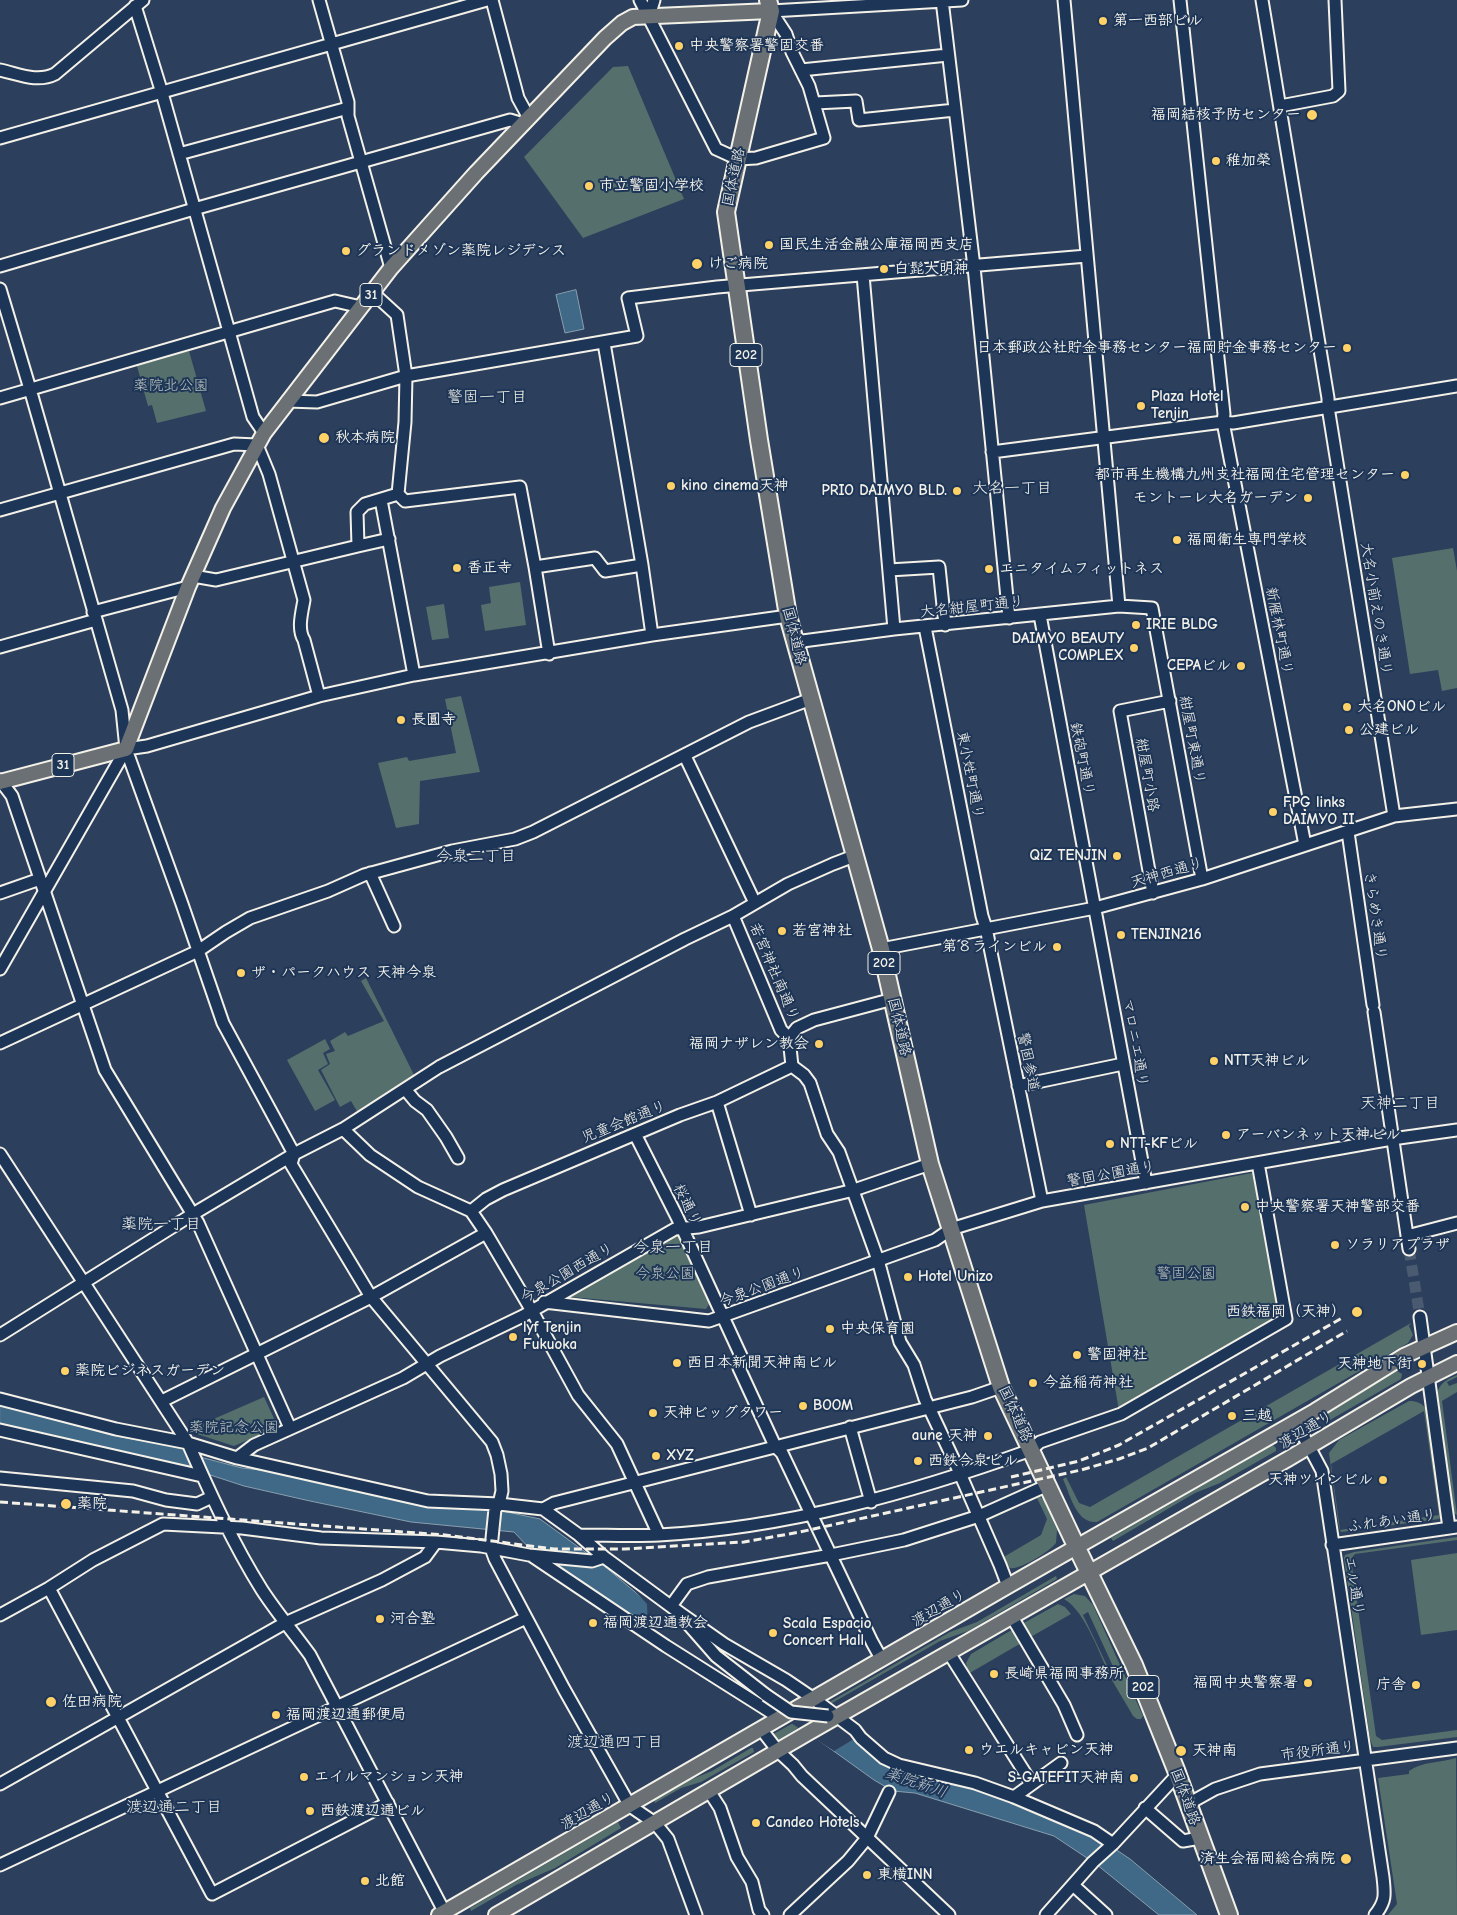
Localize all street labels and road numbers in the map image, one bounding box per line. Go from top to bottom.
street label: 国体道路 [719,146,749,208]
road number: 31 [360,284,382,306]
road number: 202 [730,344,762,366]
street label: 大名小前えのき通り [1357,541,1395,677]
street label: 新雁林町通り [1262,585,1296,677]
street label: 大名紺屋町通り [919,593,1025,621]
street label: 国体道路 [778,605,810,667]
street label: 紺屋町東通り [1175,694,1209,786]
street label: 鉄砲町通り [1066,720,1098,798]
street label: 東小姓町通り [953,729,987,821]
street label: 紺屋町小路 [1132,737,1162,813]
road number: 31 [52,754,74,776]
street label: 天神西通り [1128,854,1206,892]
street label: きらめき通り [1360,870,1390,962]
street label: 若宮神社南通り [745,920,803,1024]
road number: 202 [868,951,900,974]
street label: 国体道路 [883,996,915,1058]
street label: マロニエ通り [1118,997,1152,1089]
street label: 警固参道 [1013,1031,1043,1093]
street label: 児童会館通り [579,1097,669,1147]
street label: 警固公園通り [1065,1157,1157,1191]
street label: 桜通り [669,1181,705,1229]
street label: 今泉公園西通り [517,1239,617,1307]
street label: 今泉公園通り [717,1263,807,1311]
street label: 国体道路 [994,1383,1036,1445]
street label: 渡辺通り [1276,1407,1336,1453]
street label: ふれあい通り [1346,1506,1438,1536]
street label: エル通り [1340,1555,1368,1617]
street label: 渡辺通り [909,1585,969,1631]
road number: 202 [1127,1675,1159,1698]
street label: 市役所通り [1280,1737,1356,1765]
street label: 国体道路 [1166,1766,1204,1828]
street label: 渡辺通り [558,1788,618,1834]

